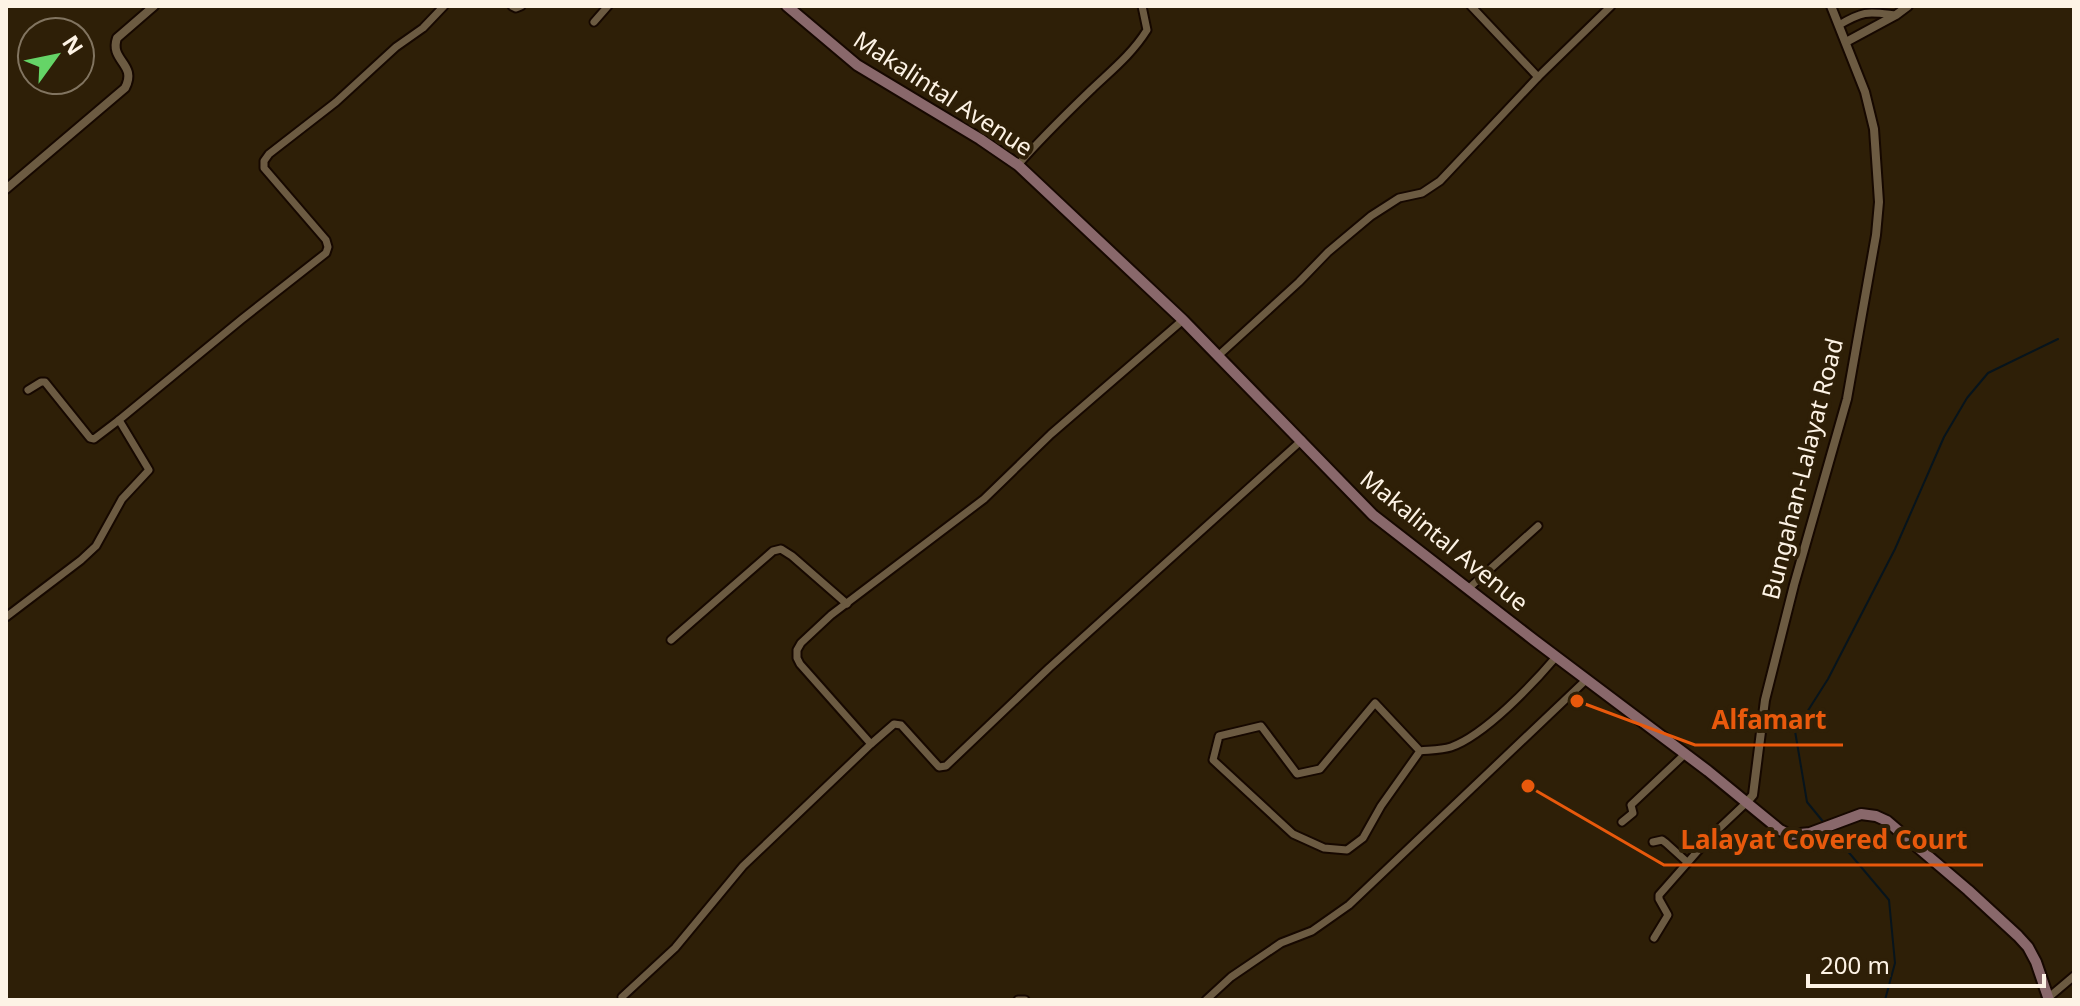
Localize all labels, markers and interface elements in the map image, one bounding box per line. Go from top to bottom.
north arrow [16,16,96,96]
street label: Makalintal Avenue [848,22,1040,163]
text: N [56,29,91,60]
street label: Bungahan-Lalayat Road [1753,334,1850,603]
street label: Makalintal Avenue [1354,462,1536,618]
callout: Alfamart [1695,695,1843,745]
text: Alfamart [1711,701,1827,737]
callout: Lalayat Covered Court [1664,815,1983,865]
text: Lalayat Covered Court [1680,821,1968,857]
scale bar [1808,938,2044,988]
text: 200 m [1820,948,1890,981]

